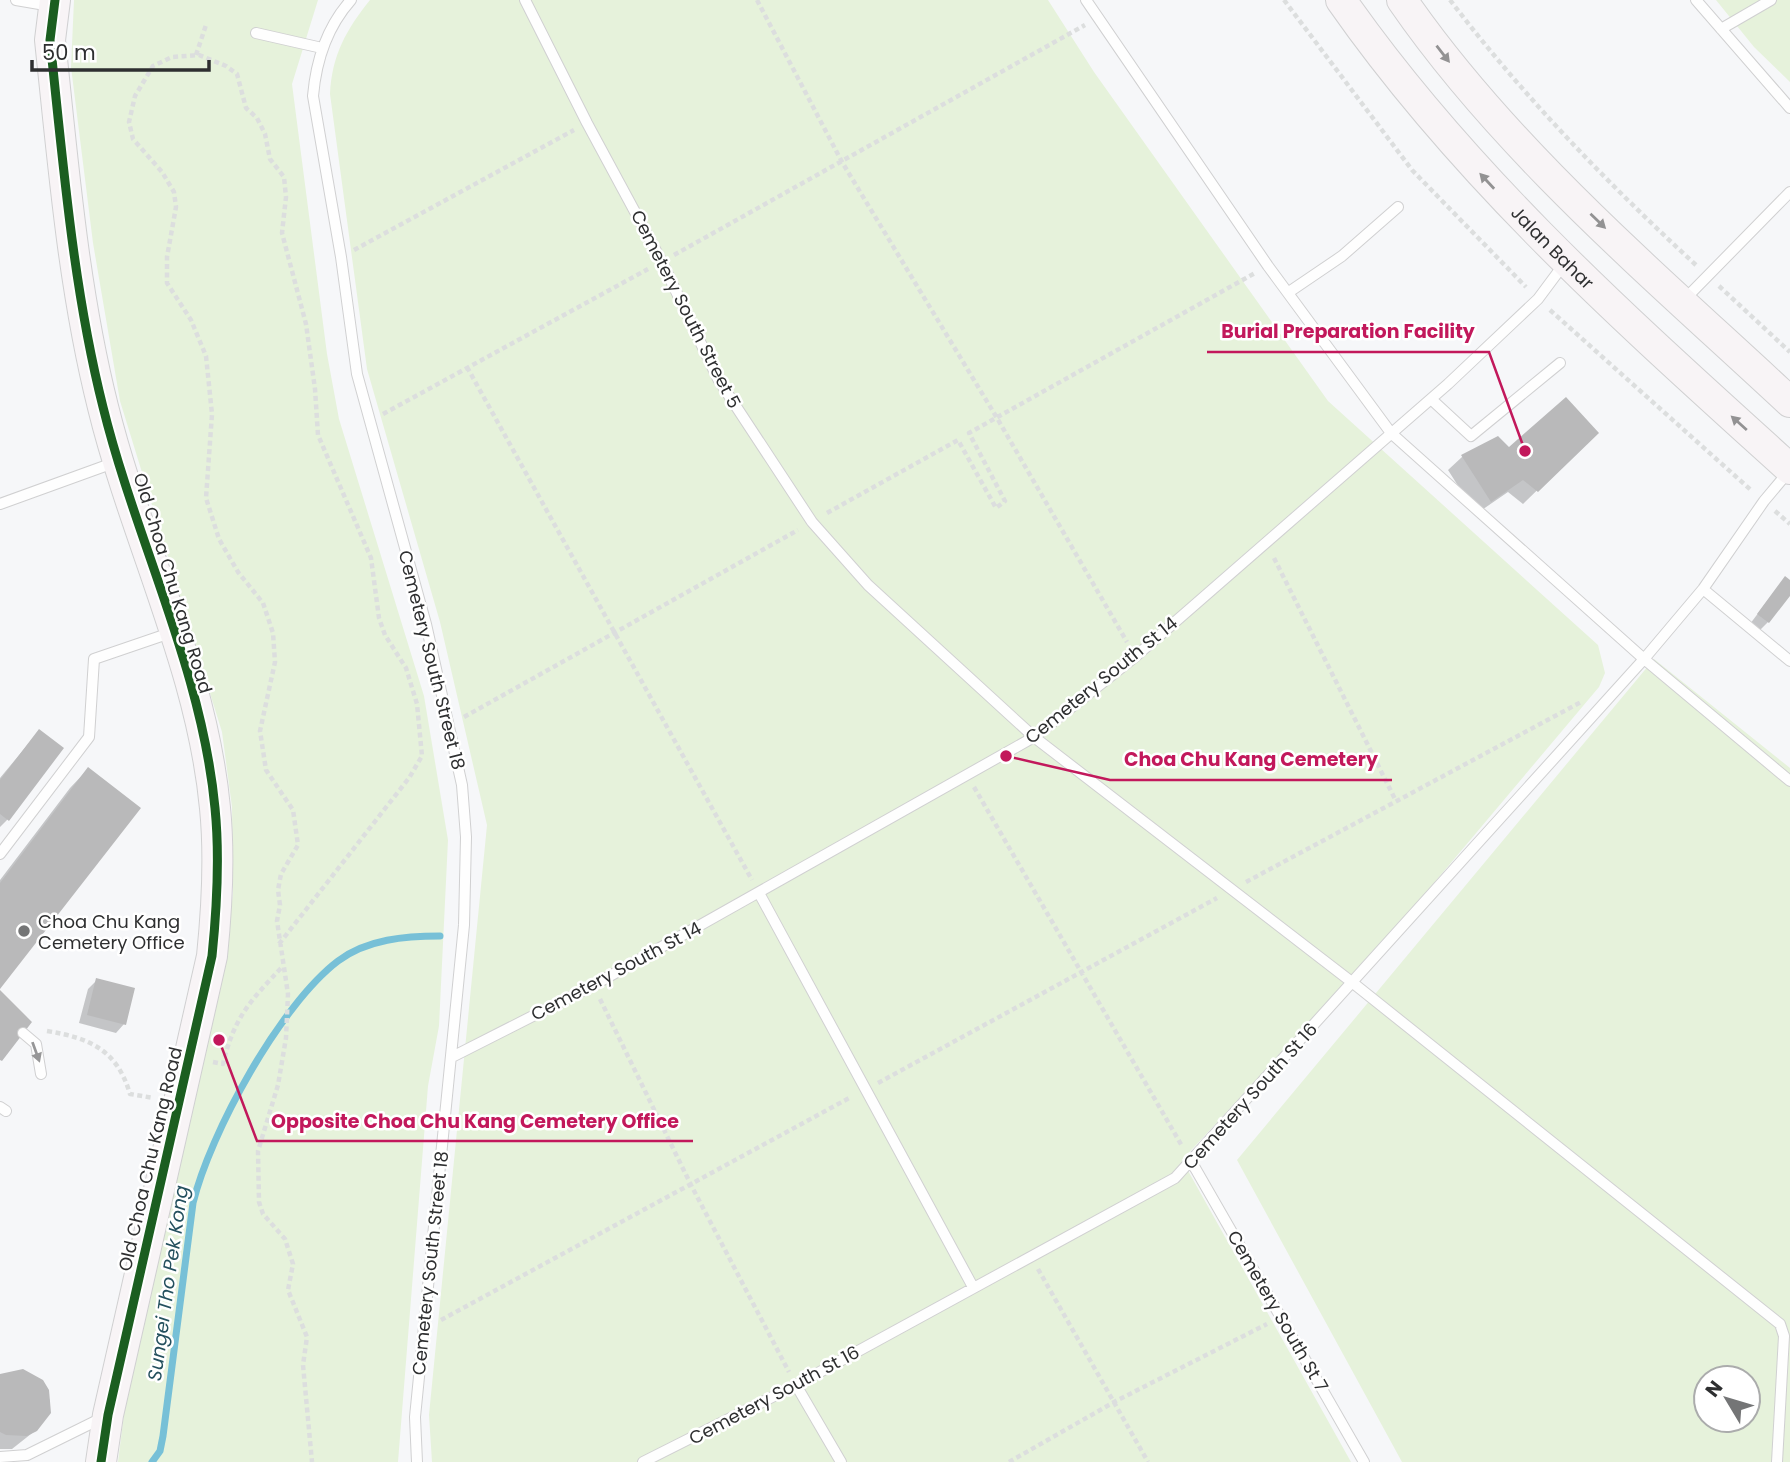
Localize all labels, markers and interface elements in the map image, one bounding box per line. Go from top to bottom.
scale bar [32,28,208,72]
text: 50 m [42,38,96,67]
one-way arrow [1436,45,1451,63]
one-way arrow [1479,173,1495,190]
street label: Jalan Bahar [1506,200,1600,295]
street label: Cemetery South Street 5 [625,206,747,412]
one-way arrow [1590,212,1607,229]
callout: Burial Preparation Facility [1207,312,1489,352]
text: Burial Preparation Facility [1221,318,1476,345]
one-way arrow [1730,415,1748,431]
street label: Old Choa Chu Kang Road [128,470,218,696]
street label: Cemetery South Street 18 [393,548,471,772]
street label: Cemetery South St 14 [1019,611,1183,749]
callout: Choa Chu Kang Cemetery [1110,740,1392,780]
text: Choa Chu Kang Cemetery [1124,746,1379,773]
place label: Choa Chu Kang Cemetery Office [38,909,185,955]
street label: Cemetery South St 14 [526,915,706,1027]
marker: Choa Chu Kang Cemetery Office [16,923,32,939]
street label: Cemetery South St 16 [1177,1017,1323,1175]
one-way arrow [31,1041,42,1062]
street label: Old Choa Chu Kang Road [112,1044,188,1274]
callout: Opposite Choa Chu Kang Cemetery Office [257,1101,693,1141]
text: Opposite Choa Chu Kang Cemetery Office [271,1108,679,1135]
street label: Cemetery South Street 18 [406,1150,454,1376]
water label: Sungei Tho Pek Kong [141,1183,195,1383]
street label: Cemetery South St 7 [1222,1226,1334,1396]
street label: Cemetery South St 16 [684,1339,864,1451]
north arrow [1692,1364,1762,1434]
text: N [1699,1375,1729,1403]

